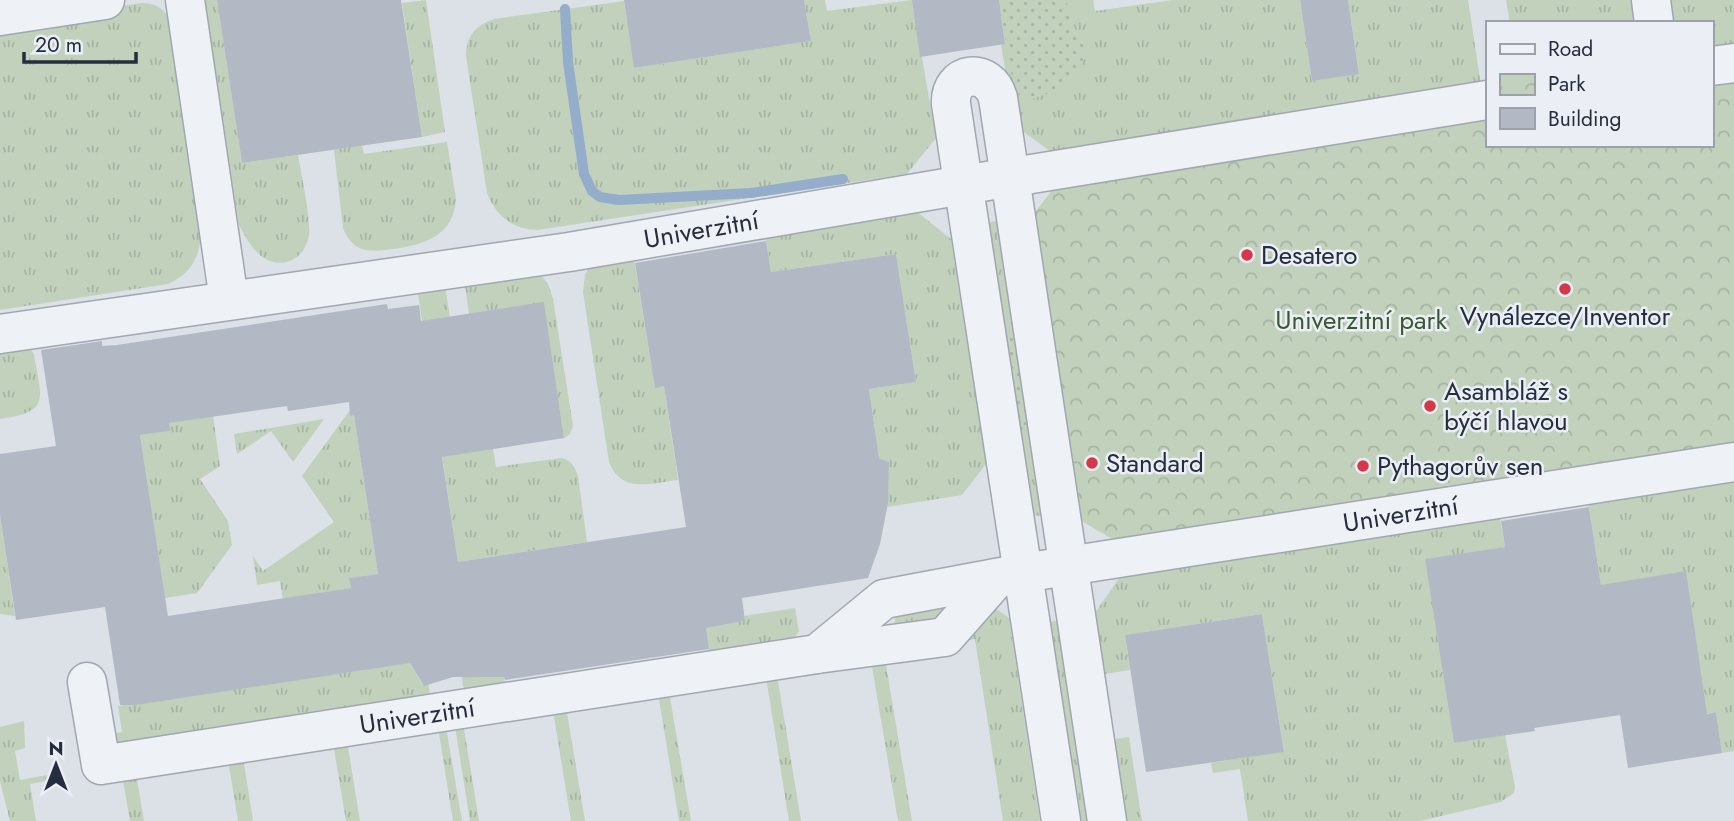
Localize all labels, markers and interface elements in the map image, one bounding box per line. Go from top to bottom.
scale bar [24,21,136,65]
legend [1486,21,1713,147]
text: 20 m [35,30,82,60]
text: Road [1548,34,1593,64]
text: Park [1548,69,1586,99]
text: Building [1548,104,1621,134]
street label: Univerzitní [641,201,763,258]
place label: Desatero [1261,236,1357,274]
marker: Desatero [1239,247,1255,263]
marker: Vynálezce/Inventor [1557,281,1573,297]
place label: Vynálezce/Inventor [1460,297,1670,335]
park label: Univerzitní park [1275,301,1447,339]
place label: Asambláž s býčí hlavou [1444,372,1568,440]
marker: Asambláž s býčí hlavou [1422,398,1438,414]
place label: Standard [1106,444,1204,482]
place label: Pythagorův sen [1377,447,1543,485]
marker: Standard [1084,455,1100,471]
marker: Pythagorův sen [1355,458,1371,474]
street label: Univerzitní [1340,486,1462,542]
street label: Univerzitní [357,688,479,744]
north arrow [21,730,91,800]
text: N [48,735,64,762]

